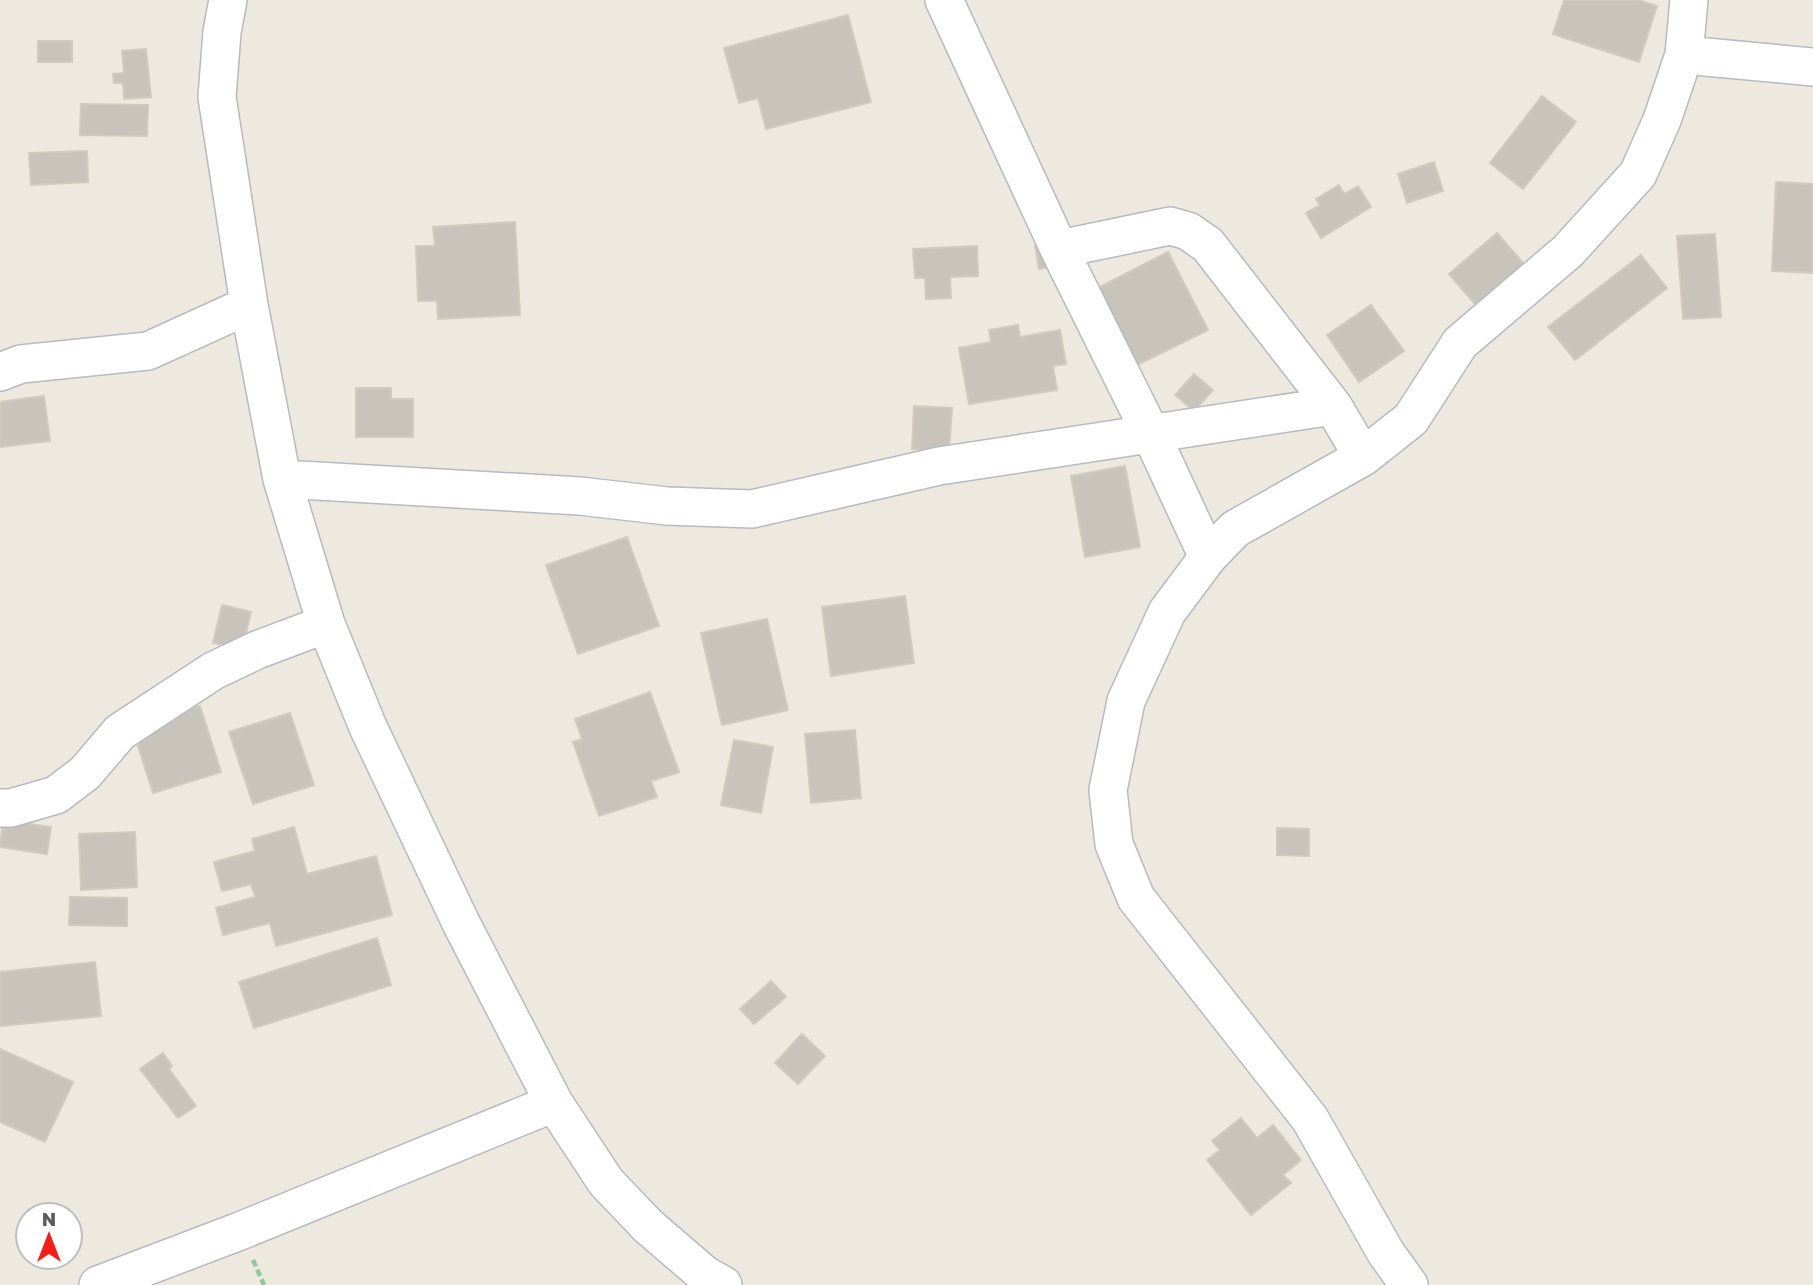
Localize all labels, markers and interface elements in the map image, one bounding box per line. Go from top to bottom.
north arrow [14,1201,84,1271]
text: N [42,1207,56,1230]

